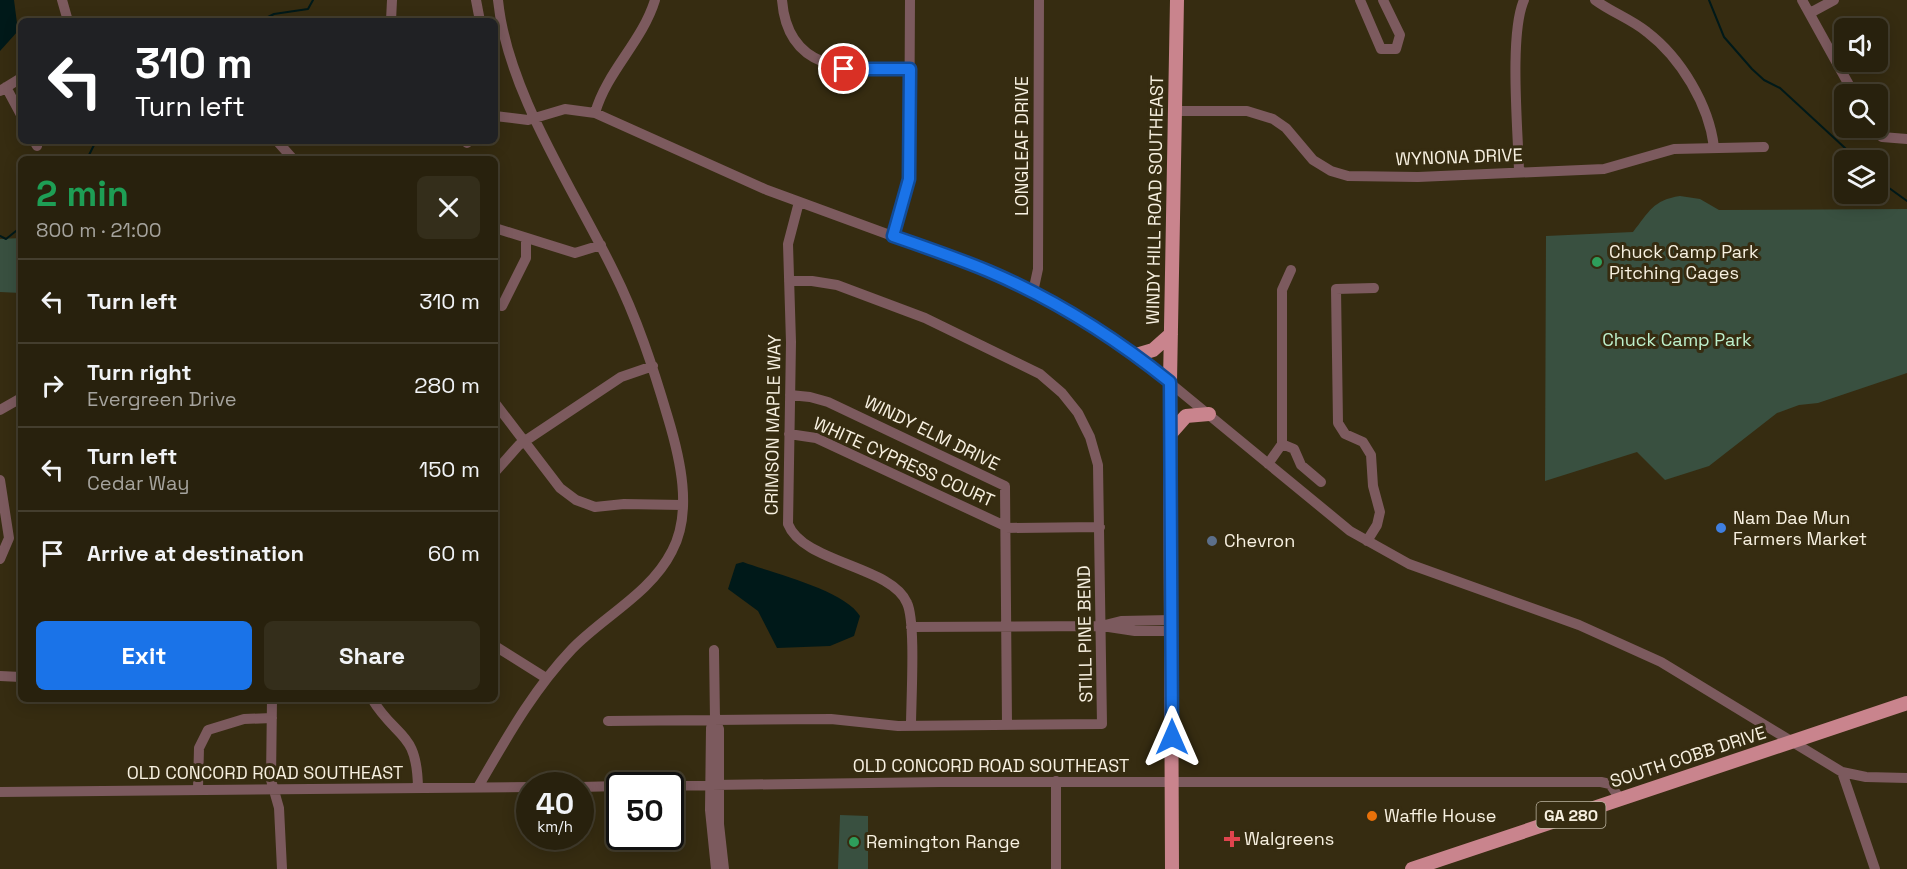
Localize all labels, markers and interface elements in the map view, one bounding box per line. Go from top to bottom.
map controls [1834,18,1888,204]
button: sound [1834,18,1888,72]
text: 310 m [135,37,253,90]
icon: left [36,42,114,120]
pin [818,43,869,94]
icon: arrive [827,52,860,85]
street label: WINDY HILL ROAD SOUTHEAST [1141,74,1168,325]
street label: LONGLEAF DRIVE [1010,76,1033,216]
button: search [1834,84,1888,138]
text: Turn left [135,89,245,124]
street label: WYNONA DRIVE [1395,143,1523,170]
button: layers [1834,150,1888,204]
text: 2 min [36,171,129,217]
button: close [417,176,480,239]
text: 800 m · 21:00 [36,217,162,243]
place label: Chuck Camp Park Pitching Cages [1609,240,1759,284]
marker: Chuck Camp Park Pitching Cages [1590,255,1604,269]
icon: left [36,285,69,318]
text: Turn left [87,287,177,315]
text: 310 m [419,287,480,315]
park label: Chuck Camp Park [1602,328,1752,351]
street label: CRIMSON MAPLE WAY [759,334,786,516]
text: Turn right [87,358,192,386]
icon: right [36,369,69,402]
text: 280 m [414,371,480,399]
text: Evergreen Drive [87,386,237,412]
street label: WINDY ELM DRIVE [861,390,1004,475]
street label: WHITE CYPRESS COURT [810,411,999,512]
text: Turn left [87,442,177,470]
icon: left [36,453,69,486]
text: 150 m [419,455,480,483]
text: Cedar Way [87,470,189,496]
place label: Nam Dae Mun Farmers Market [1733,506,1867,550]
marker: Nam Dae Mun Farmers Market [1714,521,1728,535]
place label: Chevron [1224,529,1295,552]
marker: Chevron [1205,534,1219,548]
icon: arrive [36,537,69,570]
text: Arrive at destination [87,539,304,567]
text: 60 m [428,539,480,567]
street label: STILL PINE BEND [1072,565,1097,703]
button: Exit [36,621,252,690]
button: Share [264,621,480,690]
position arrow [1140,705,1204,769]
street label: SOUTH COBB DRIVE [1607,720,1769,793]
street label: OLD CONCORD ROAD SOUTHEAST [853,754,1130,777]
street label: OLD CONCORD ROAD SOUTHEAST [127,761,404,784]
speed limit sign: 50 [606,772,684,850]
text: 40 [536,784,574,823]
road number: GA 280 [1536,802,1606,828]
place label: Waffle House [1384,804,1496,827]
marker: Waffle House [1365,809,1379,823]
text: km/h [537,817,573,836]
place label: Walgreens [1244,827,1334,850]
place label: Remington Range [866,830,1020,853]
marker: Walgreens [1225,832,1239,846]
marker: Remington Range [847,835,861,849]

